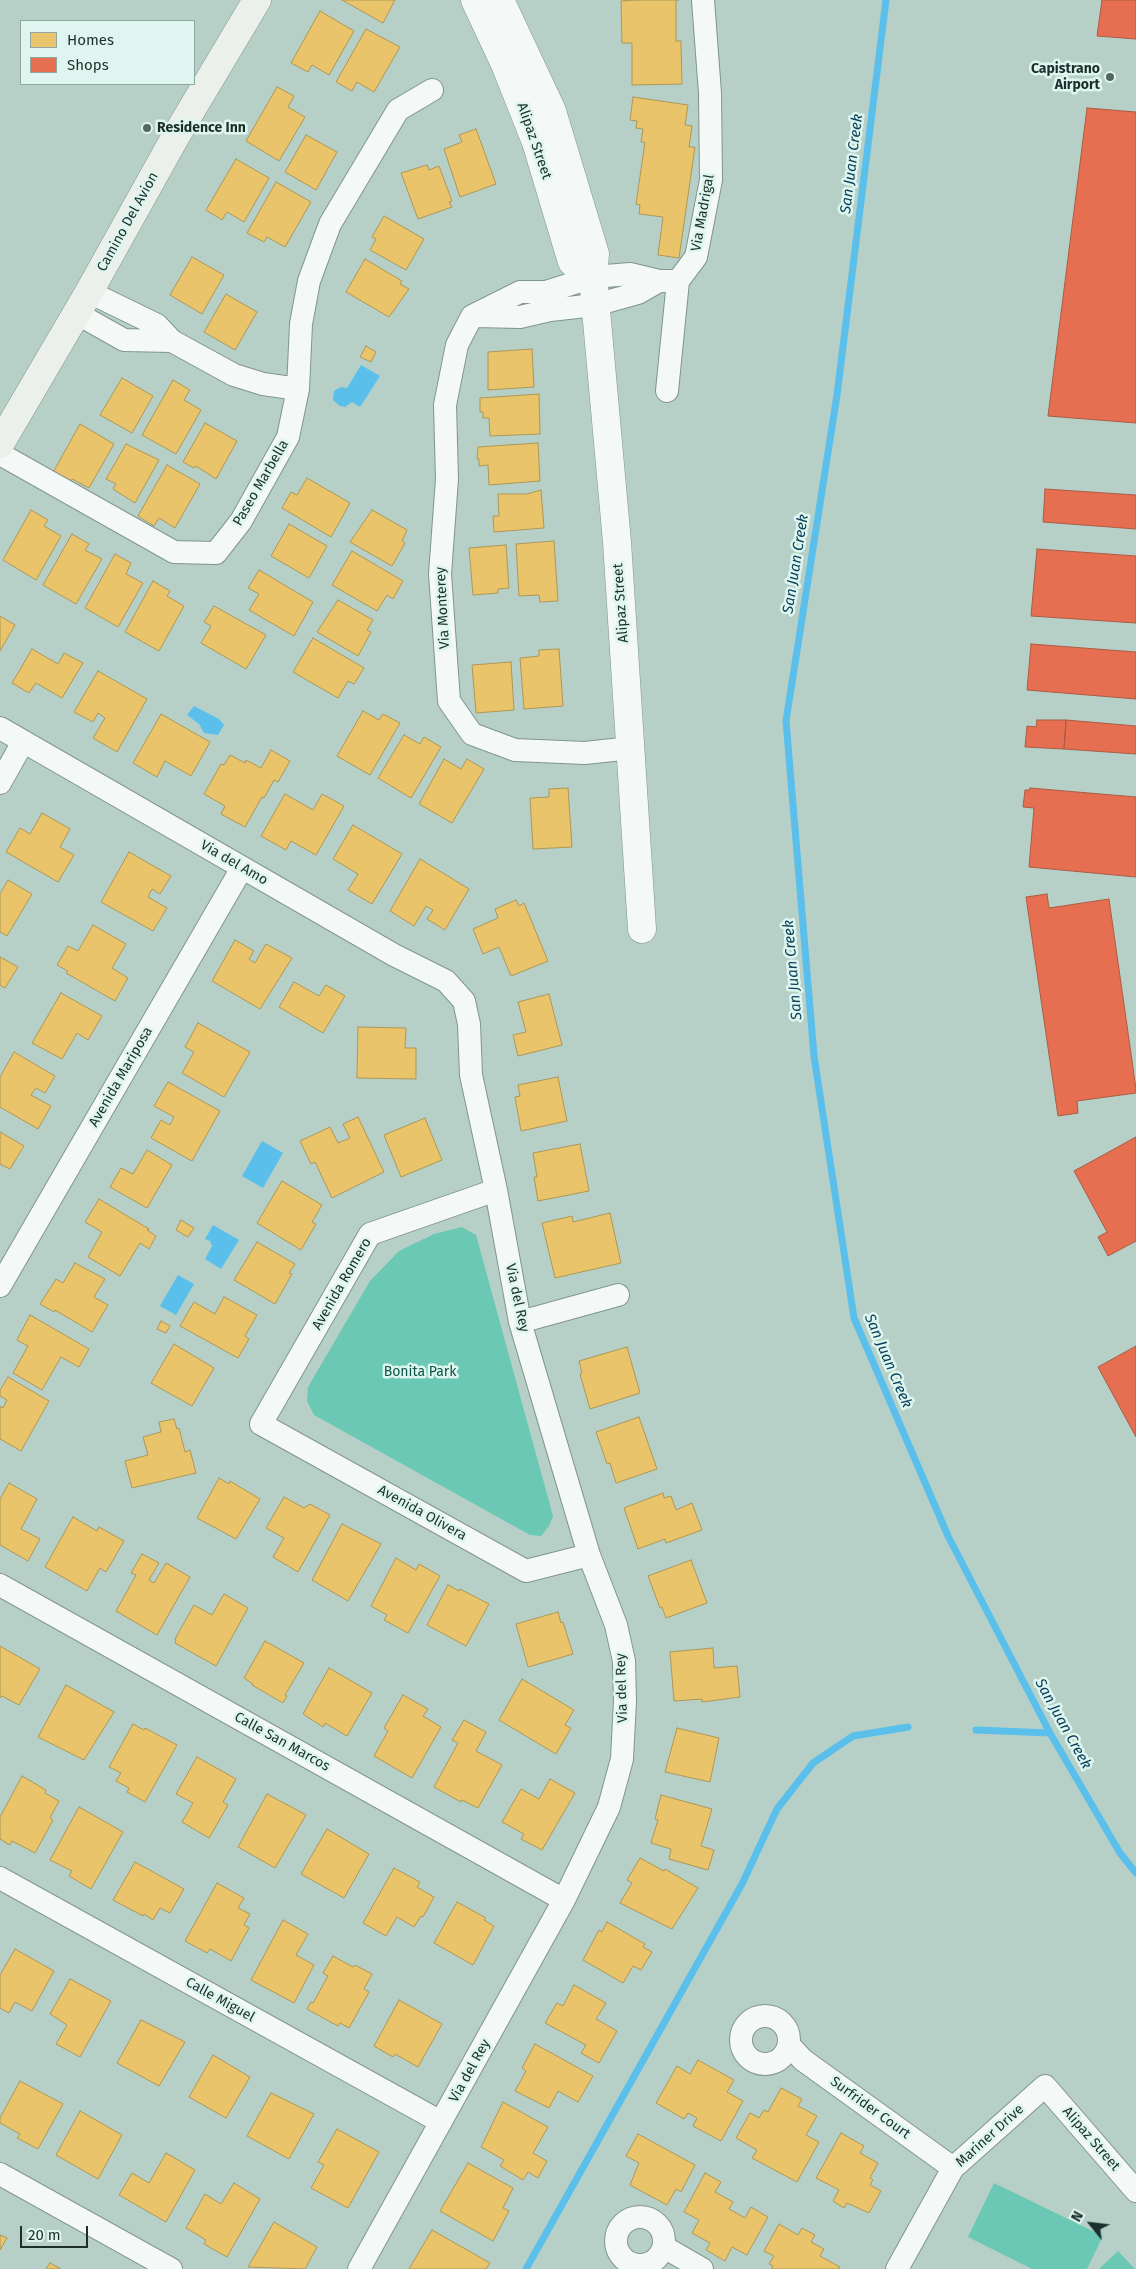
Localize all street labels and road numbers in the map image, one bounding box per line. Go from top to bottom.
street label: Alipaz Street [513,101,555,181]
street label: Camino Del Avion [94,169,162,275]
street label: Via Madrigal [688,173,718,253]
street label: Paseo Marbella [230,437,292,529]
street label: Alipaz Street [610,563,632,643]
street label: Via Monterey [432,566,454,650]
street label: Via del Amo [197,837,271,889]
street label: Avenida Mariposa [86,1024,156,1130]
street label: Avenida Romero [309,1235,375,1333]
street label: Via del Rey [502,1262,532,1334]
street label: Avenida Olivera [375,1482,469,1544]
street label: Via del Rey [612,1653,632,1723]
street label: Calle San Marcos [231,1709,333,1775]
street label: Calle Miguel [182,1974,258,2026]
street label: Via del Rey [446,2036,494,2106]
street label: Surfrider Court [827,2073,913,2143]
street label: Mariner Drive [953,2101,1027,2171]
street label: Alipaz Street [1059,2103,1123,2175]

